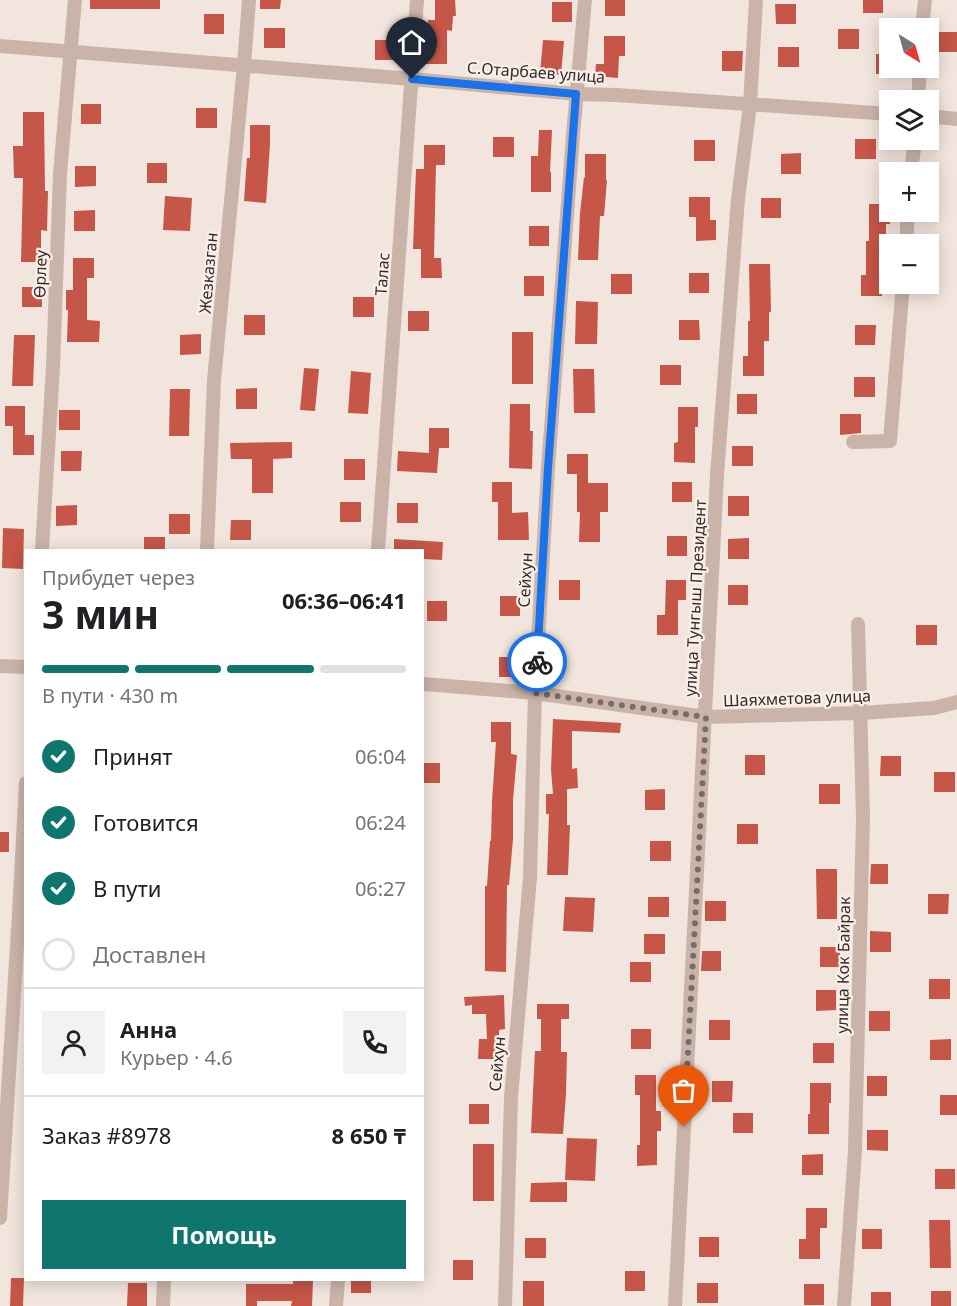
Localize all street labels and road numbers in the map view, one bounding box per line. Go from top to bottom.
street label: С.Отарбаев улица [466,56,606,88]
street label: Жезказган [193,231,223,315]
street label: Өрлеу [28,249,52,298]
street label: Талас [370,252,394,296]
street label: улица Тунгыш Президент [679,498,711,697]
street label: Сейхун [513,552,537,608]
street label: Шаяхметова улица [723,684,871,712]
street label: улица Кок Байрак [831,896,855,1034]
street label: Сейхун [484,1036,510,1092]

